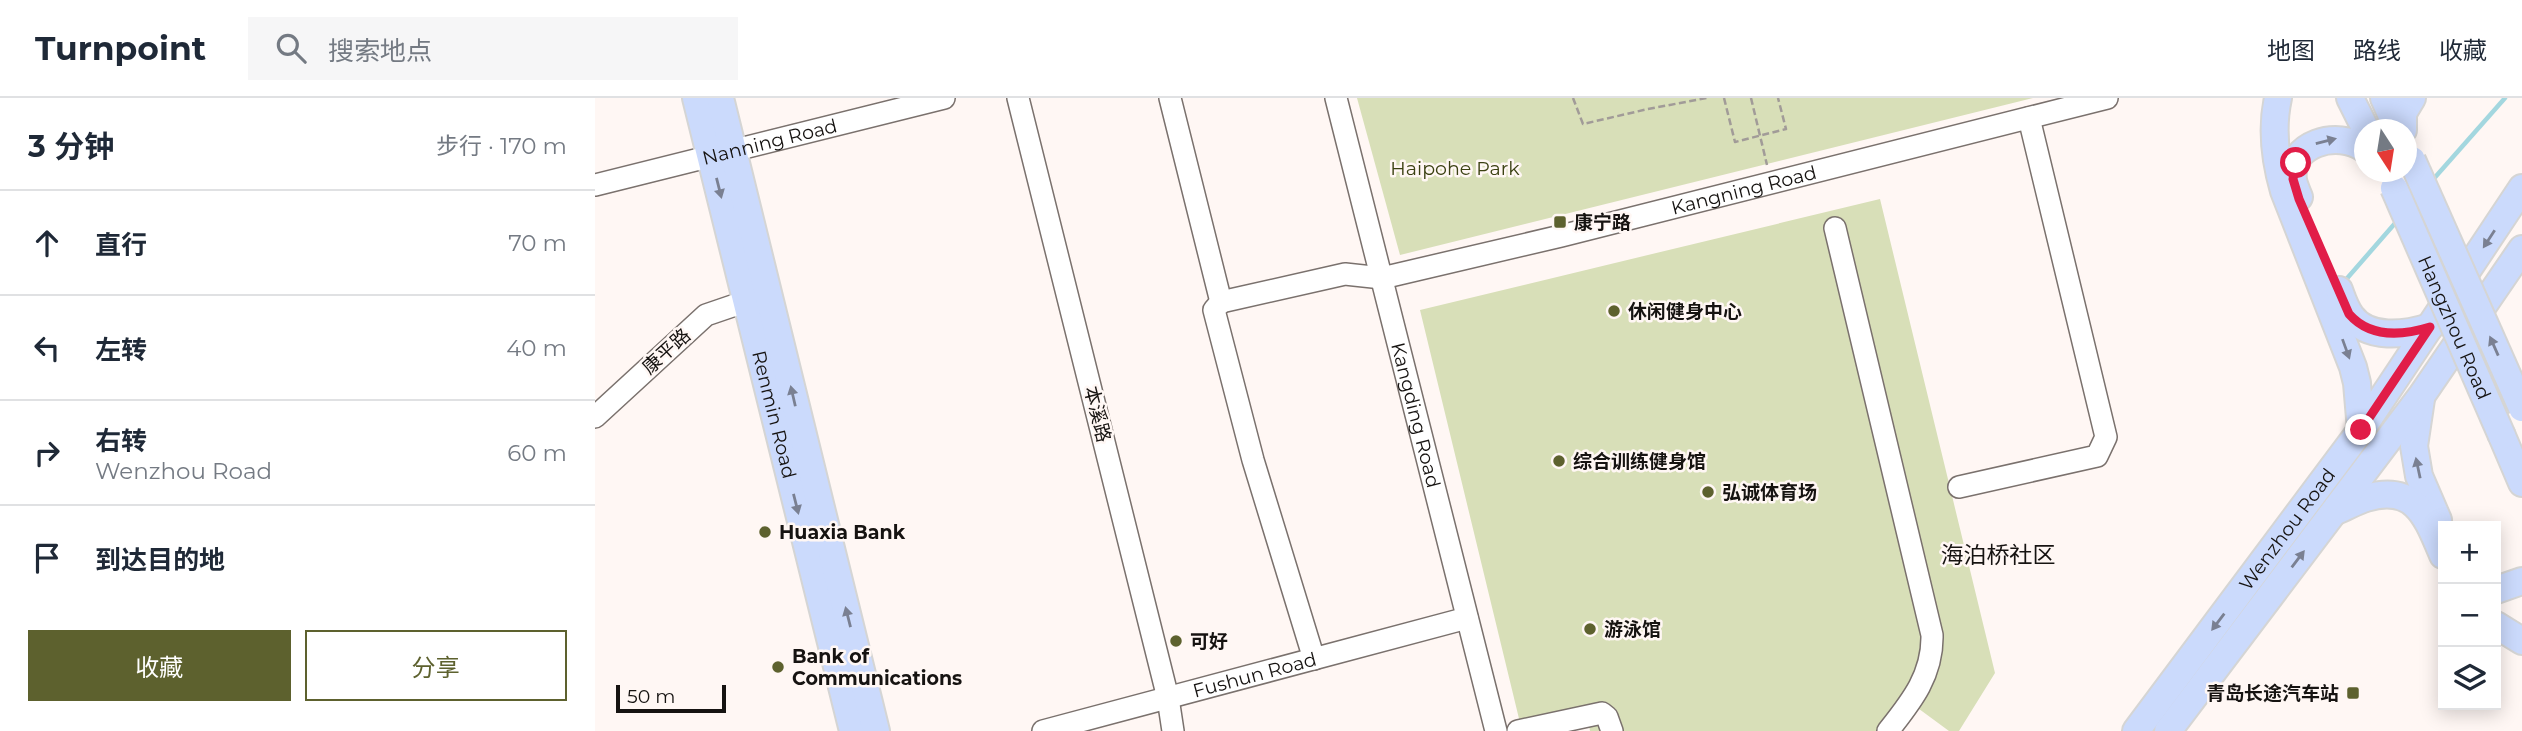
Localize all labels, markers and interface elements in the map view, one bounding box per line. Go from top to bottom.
search box [248,17,738,80]
text: Turnpoint [35,28,206,68]
icon: search [272,29,310,67]
text: 搜索地点 [328,35,432,67]
text: 地图 [2267,36,2315,65]
text: 路线 [2353,36,2401,65]
text: 收藏 [2439,36,2487,65]
street label: Nanning Road [700,114,840,170]
north arrow [2354,119,2417,182]
text: 3 分钟 [28,128,114,165]
text: 步行 · 170 m [436,132,567,160]
one-way arrow [2315,136,2337,147]
route start [2280,147,2311,178]
park label: Haipohe Park [1390,157,1520,180]
street label: Kangning Road [1669,161,1819,220]
one-way arrow [714,177,725,199]
place label: 康宁路 [1574,211,1631,234]
marker: 康宁路 [1552,214,1568,230]
icon: ahead [28,224,66,262]
text: 直行 [95,229,147,261]
text: 70 m [508,229,567,257]
one-way arrow [2482,230,2496,248]
street label: Hangzhou Road [2413,252,2496,403]
place label: 休闲健身中心 [1628,300,1742,323]
marker: 休闲健身中心 [1606,303,1622,319]
street label: 康平路 [637,324,695,379]
icon: left [28,329,66,367]
text: 左转 [95,334,147,366]
text: 40 m [506,334,567,362]
one-way arrow [2488,336,2500,356]
one-way arrow [2341,338,2352,359]
street label: Kangding Road [1386,340,1445,490]
street label: Renmin Road [747,348,801,481]
street label: 本溪路 [1079,384,1116,445]
one-way arrow [787,385,798,407]
route end [2345,414,2376,445]
text: 右转 [95,425,147,457]
icon: right [28,434,66,472]
text: 60 m [507,439,567,467]
place label: 综合训练健身馆 [1573,450,1706,473]
marker: 综合训练健身馆 [1551,453,1567,469]
text: Wenzhou Road [95,457,272,485]
one-way arrow [2413,457,2424,479]
street label: Wenzhou Road [2234,464,2340,595]
place label: 弘诚体育场 [1722,481,1817,504]
marker: 弘诚体育场 [1700,484,1716,500]
one-way arrow [790,493,801,515]
place label: Huaxia Bank [779,521,906,544]
map controls [2438,521,2501,710]
button: + [2438,521,2501,584]
marker: Huaxia Bank [757,524,773,540]
icon: arrive [28,539,66,577]
district label: 海泊桥社区 [1941,541,2056,569]
text: 到达目的地 [95,544,225,576]
one-way arrow [2291,550,2305,568]
button: − [2438,584,2501,647]
one-way arrow [842,606,852,627]
one-way arrow [2211,613,2225,631]
place label: 游泳馆 [1604,618,1661,641]
marker: 游泳馆 [1582,621,1598,637]
button: 收藏 [28,630,291,701]
button: 分享 [305,630,567,701]
place label: 可好 [1190,630,1228,653]
marker: 可好 [1168,633,1184,649]
place label: Bank of Communications [792,645,962,690]
button: layers [2438,647,2501,710]
street label: Fushun Road [1190,648,1319,703]
marker: Bank of Communications [770,659,786,675]
scale bar [616,682,726,714]
place label: 青岛长途汽车站 [2206,682,2339,705]
text: 50 m [627,685,675,708]
marker: 青岛长途汽车站 [2345,685,2361,701]

